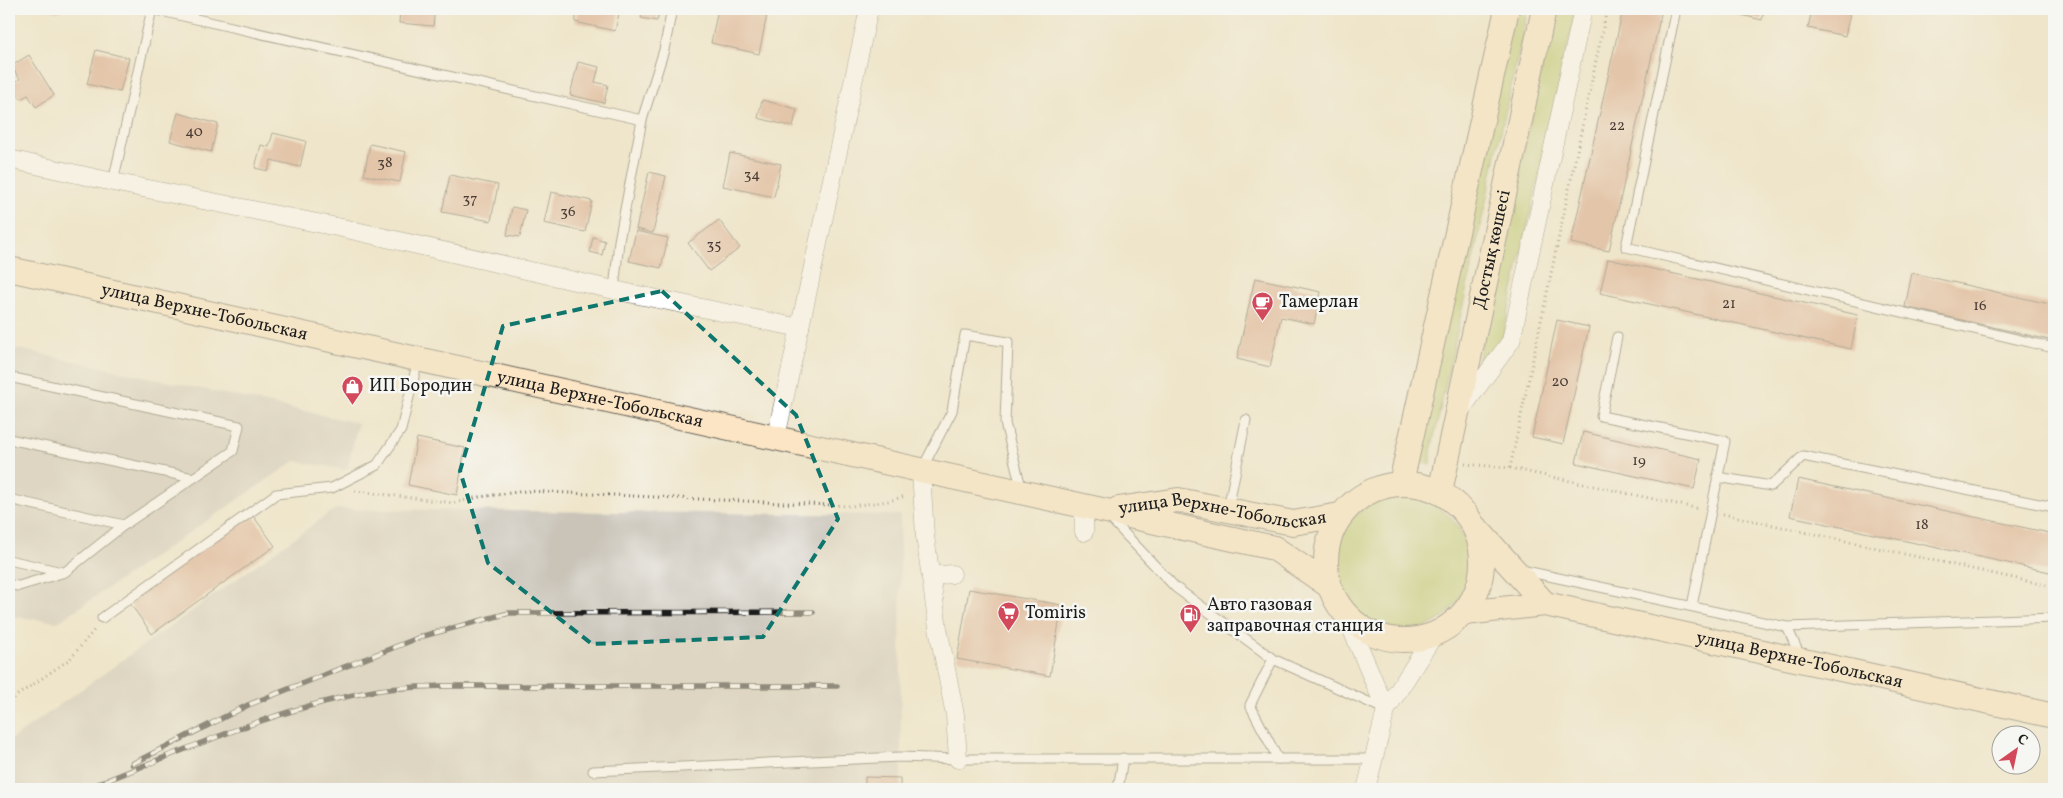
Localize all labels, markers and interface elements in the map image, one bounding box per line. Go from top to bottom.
house number: 22 [1609,116,1625,137]
house number: 40 [185,122,203,143]
house number: 38 [377,153,393,174]
house number: 34 [744,165,760,186]
street label: Достық көшесі [1467,187,1517,312]
house number: 37 [463,189,477,210]
house number: 36 [560,202,576,223]
house number: 35 [707,235,721,256]
street label: улица Верхне-Тобольская [99,277,310,347]
cafe icon: Тамерлан [1251,290,1275,321]
place label: Тамерлан [1279,290,1358,315]
house number: 21 [1722,294,1736,315]
house number: 16 [1973,296,1987,317]
street label: улица Верхне-Тобольская [494,364,706,434]
house number: 20 [1552,372,1568,393]
shop icon: ИП Бородин [341,374,365,405]
place label: ИП Бородин [369,374,472,399]
house number: 19 [1632,451,1646,472]
street label: улица Верхне-Тобольская [1117,487,1328,536]
house number: 18 [1915,515,1929,536]
place label: Авто газовая заправочная станция [1207,593,1383,639]
supermarket icon: Tomiris [997,601,1021,632]
place label: Tomiris [1025,601,1086,626]
fuel station icon: Авто газовая заправочная станция [1179,603,1203,634]
street label: улица Верхне-Тобольская [1694,625,1905,695]
north arrow [1990,726,2040,776]
text: С [2013,730,2031,751]

